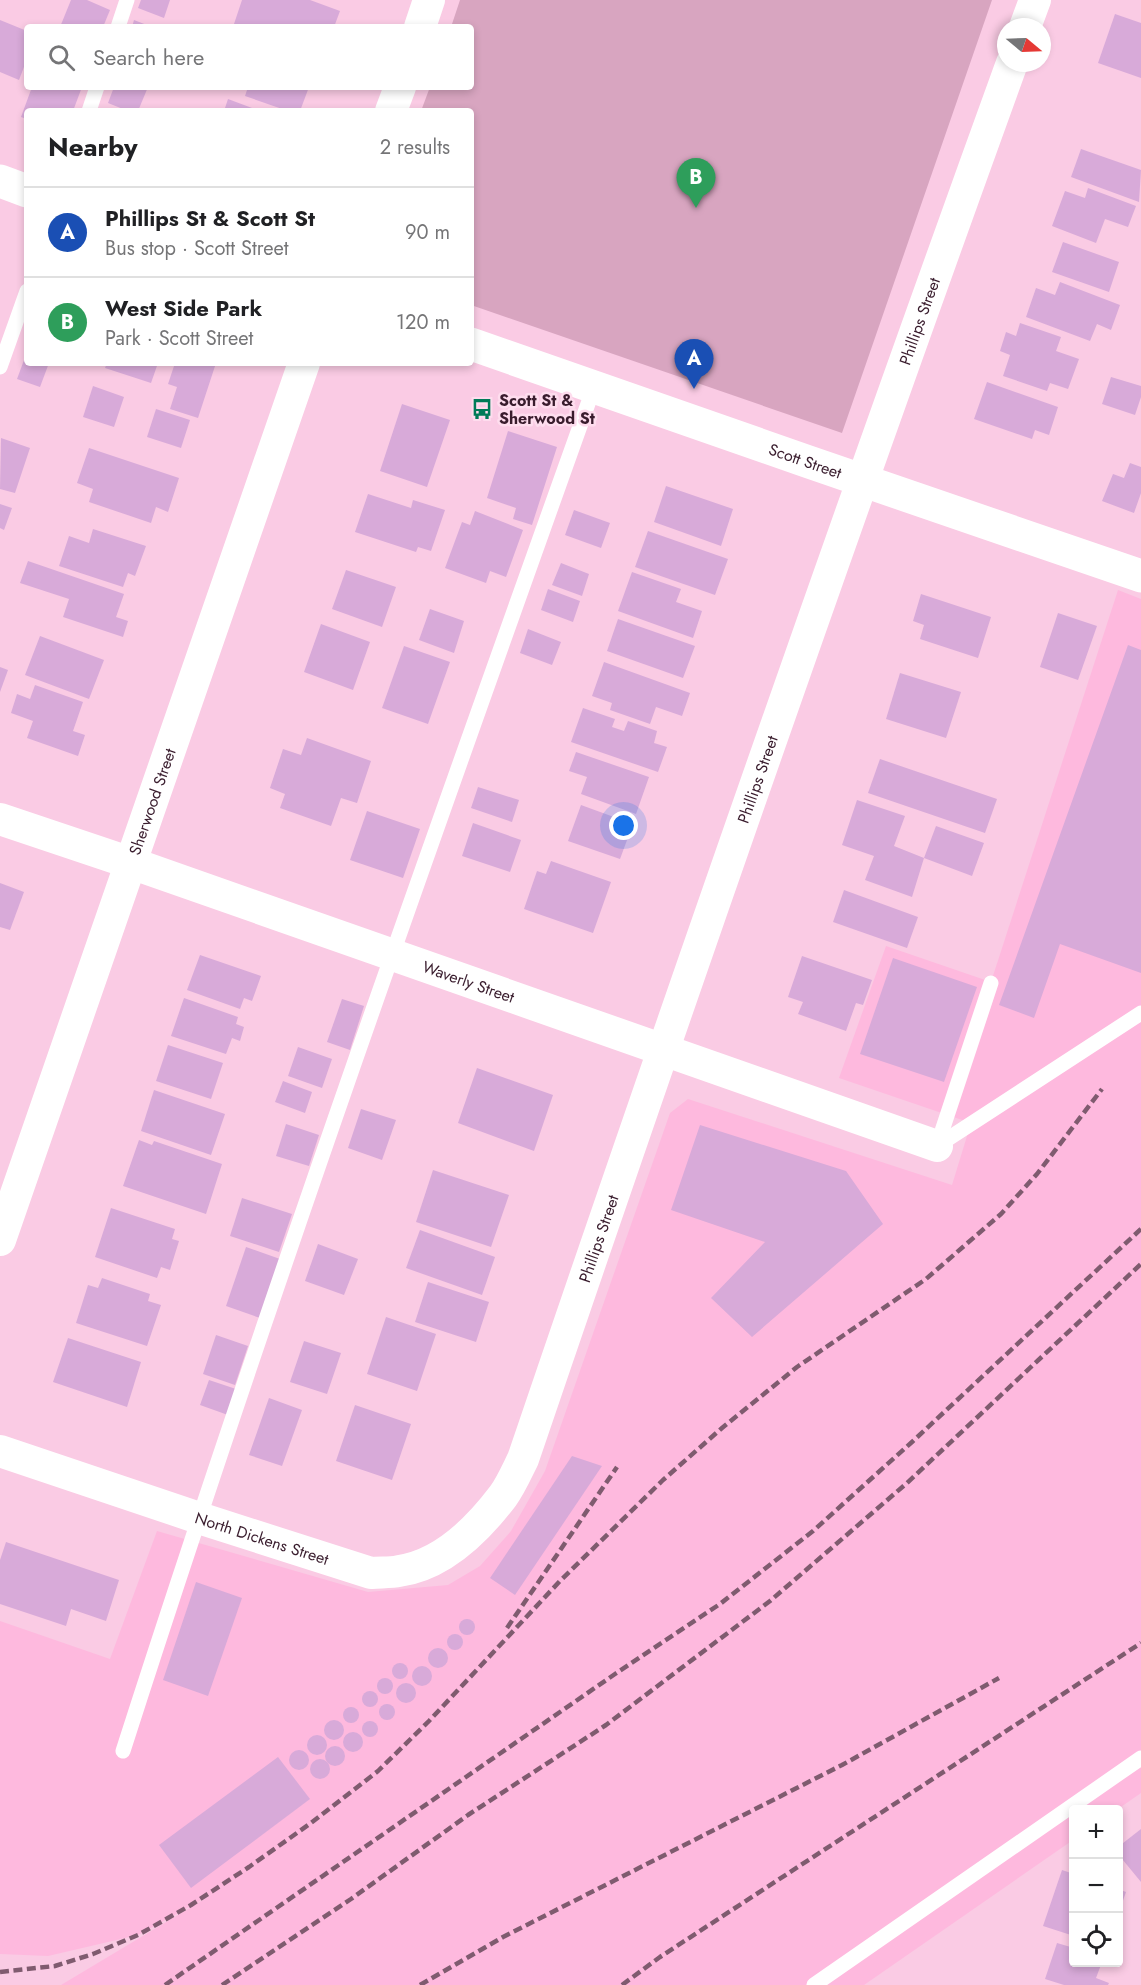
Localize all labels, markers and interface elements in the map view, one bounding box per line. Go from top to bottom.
north arrow [997,18,1051,72]
search box [24,24,474,90]
icon: search [45,41,78,74]
text: Search here [93,41,204,73]
text: Nearby [48,128,137,166]
text: 2 results [380,133,450,162]
pin: B [676,158,716,208]
text: Phillips St & Scott St [105,202,315,234]
text: A [60,218,75,247]
text: 90 m [405,218,450,247]
text: Bus stop · Scott Street [105,234,289,263]
street label: Phillips Street [893,274,945,368]
text: West Side Park [105,292,262,324]
text: B [61,308,74,337]
text: 120 m [396,308,450,337]
text: Park · Scott Street [105,324,253,353]
pin: A [674,340,714,389]
place label: Scott St & Sherwood St [499,389,596,430]
bus stop icon: Scott St & Sherwood St [470,397,494,421]
street label: Scott Street [766,437,845,484]
street label: Phillips Street [731,732,783,826]
street label: Sherwood Street [123,745,181,858]
your location [609,811,638,840]
street label: Waverly Street [419,955,518,1008]
street label: Phillips Street [573,1191,624,1286]
street label: North Dickens Street [192,1506,332,1570]
map controls [1069,1805,1123,1967]
button: + [1069,1805,1123,1859]
button: − [1069,1859,1123,1913]
button: locate [1069,1913,1123,1967]

